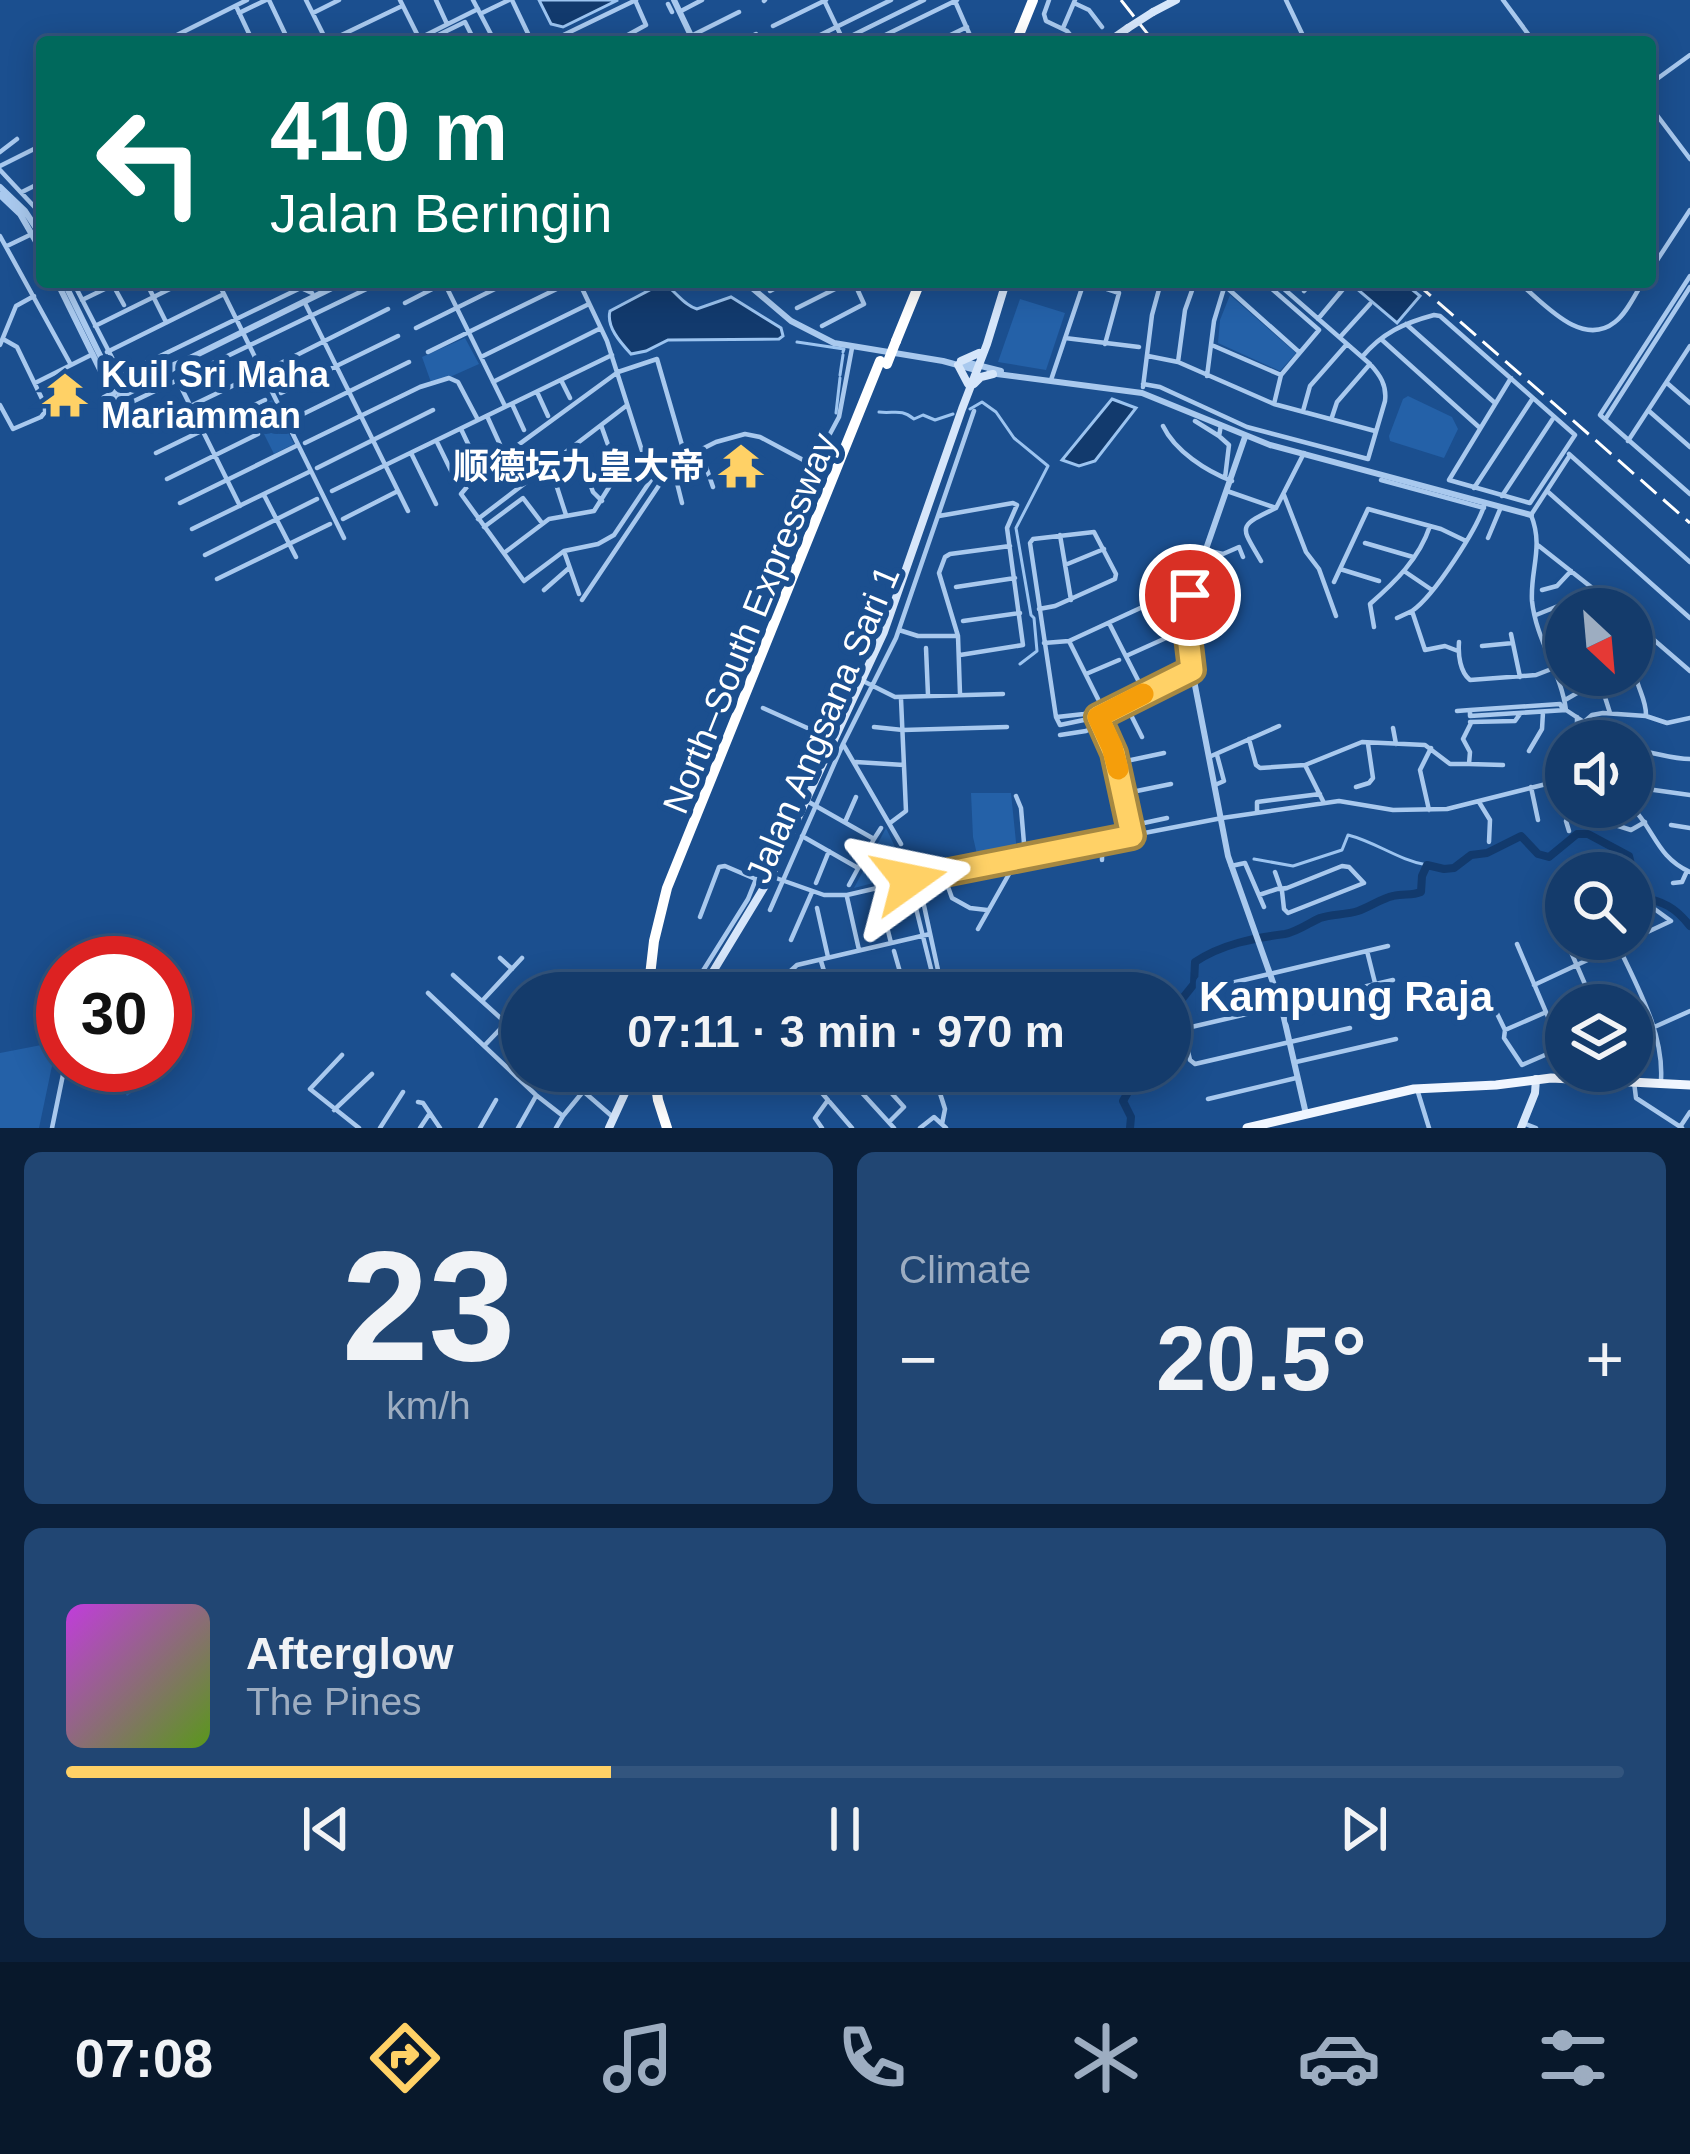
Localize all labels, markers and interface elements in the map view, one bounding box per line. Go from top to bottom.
icon: left [72,84,228,240]
text: 410 m [270,84,508,178]
text: Jalan Beringin [270,183,612,243]
place label: Kuil Sri Maha Mariamman [101,354,330,436]
temple icon: Kuil Sri Maha Mariamman [40,370,90,420]
street label: North–South Expressway [654,427,845,819]
temple icon: 顺德坛九皇大帝 [716,441,766,491]
place label: 顺德坛九皇大帝 [453,446,705,487]
pin [1139,544,1241,646]
street label: Jalan Angsana Sari 1 [737,560,908,889]
icon: arrive [1157,562,1223,628]
north arrow [1545,588,1653,696]
map controls [1545,588,1653,1092]
button: sound [1545,720,1653,828]
position arrow [846,817,972,943]
button: search [1545,852,1653,960]
speed limit sign: 30 [36,936,192,1092]
district label: Kampung Raja [1199,973,1494,1020]
button: layers [1545,984,1653,1092]
text: 07:11 · 3 min · 970 m [627,1006,1065,1057]
text: 23 [342,1219,515,1393]
text: Climate [899,1248,1031,1291]
text: 20.5° [1156,1309,1367,1409]
text: − [899,1322,938,1396]
text: + [1585,1322,1624,1396]
text: km/h [386,1384,471,1427]
text: Afterglow [246,1628,454,1679]
text: The Pines [246,1680,422,1723]
icon: previous [293,1796,359,1862]
icon: pause [812,1796,878,1862]
icon: next [1331,1796,1397,1862]
icon: directions [363,2016,447,2100]
icon: music [596,2016,680,2100]
icon: phone [830,2016,914,2100]
icon: climate [1064,2016,1148,2100]
icon: car [1297,2016,1381,2100]
icon: filters [1531,2016,1615,2100]
text: 07:08 [75,2028,213,2088]

